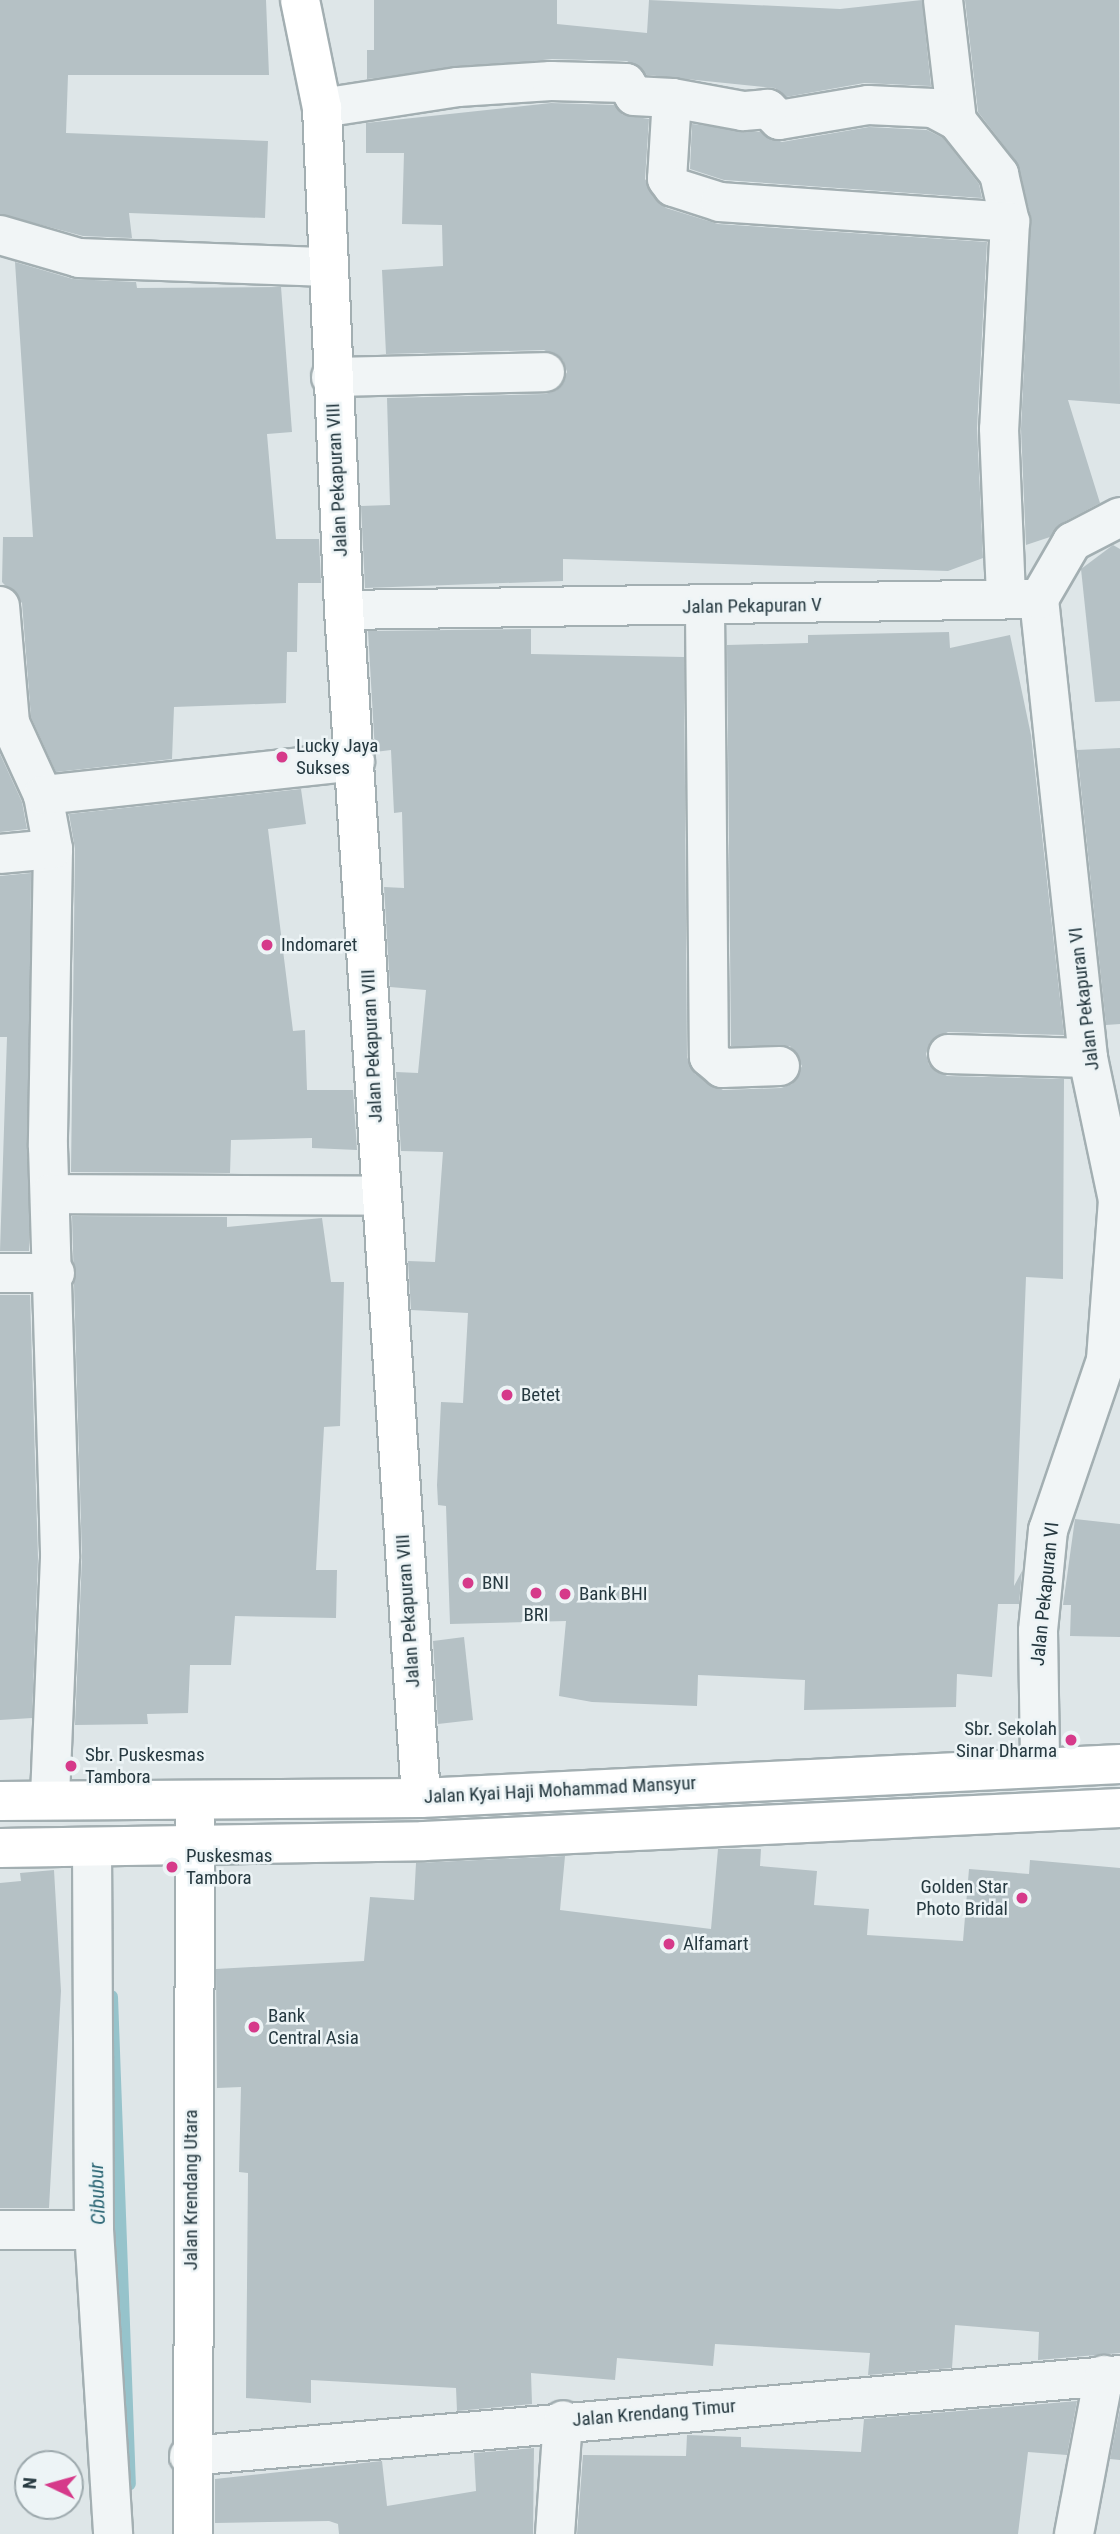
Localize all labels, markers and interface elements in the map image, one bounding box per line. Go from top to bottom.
street label: Jalan Pekapuran VIII [322,403,352,557]
street label: Jalan Pekapuran V [682,593,822,619]
place label: Lucky Jaya Sukses [296,735,378,779]
marker: Lucky Jaya Sukses [274,749,290,765]
street label: Jalan Pekapuran VI [1064,926,1104,1072]
place label: Indomaret [281,934,357,956]
marker: Indomaret [259,937,275,953]
street label: Jalan Pekapuran VIII [357,969,387,1123]
place label: Betet [521,1384,560,1406]
marker: Betet [499,1387,515,1403]
street label: Jalan Pekapuran VI [1026,1521,1064,1667]
street label: Jalan Pekapuran VIII [391,1533,425,1689]
place label: BNI [482,1572,509,1594]
marker: BNI [460,1575,476,1591]
place label: Bank BHI [579,1583,648,1605]
marker: BRI [528,1585,544,1601]
marker: Bank BHI [557,1586,573,1602]
place label: BRI [523,1604,549,1626]
place label: Sbr. Sekolah Sinar Dharma [956,1718,1057,1762]
marker: Sbr. Sekolah Sinar Dharma [1063,1732,1079,1748]
place label: Sbr. Puskesmas Tambora [85,1744,205,1788]
marker: Sbr. Puskesmas Tambora [63,1758,79,1774]
street label: Jalan Kyai Haji Mohammad Mansyur [423,1771,697,1809]
place label: Puskesmas Tambora [186,1845,272,1889]
marker: Puskesmas Tambora [164,1859,180,1875]
place label: Golden Star Photo Bridal [916,1876,1008,1920]
marker: Golden Star Photo Bridal [1014,1890,1030,1906]
place label: Alfamart [683,1933,749,1955]
marker: Alfamart [661,1936,677,1952]
place label: Bank Central Asia [268,2005,359,2049]
marker: Bank Central Asia [246,2019,262,2035]
street label: Jalan Krendang Utara [180,2110,202,2270]
water label: Cibubur [83,2162,111,2226]
street label: Jalan Krendang Timur [571,2394,737,2432]
north arrow [14,2450,84,2520]
text: N [18,2477,42,2490]

